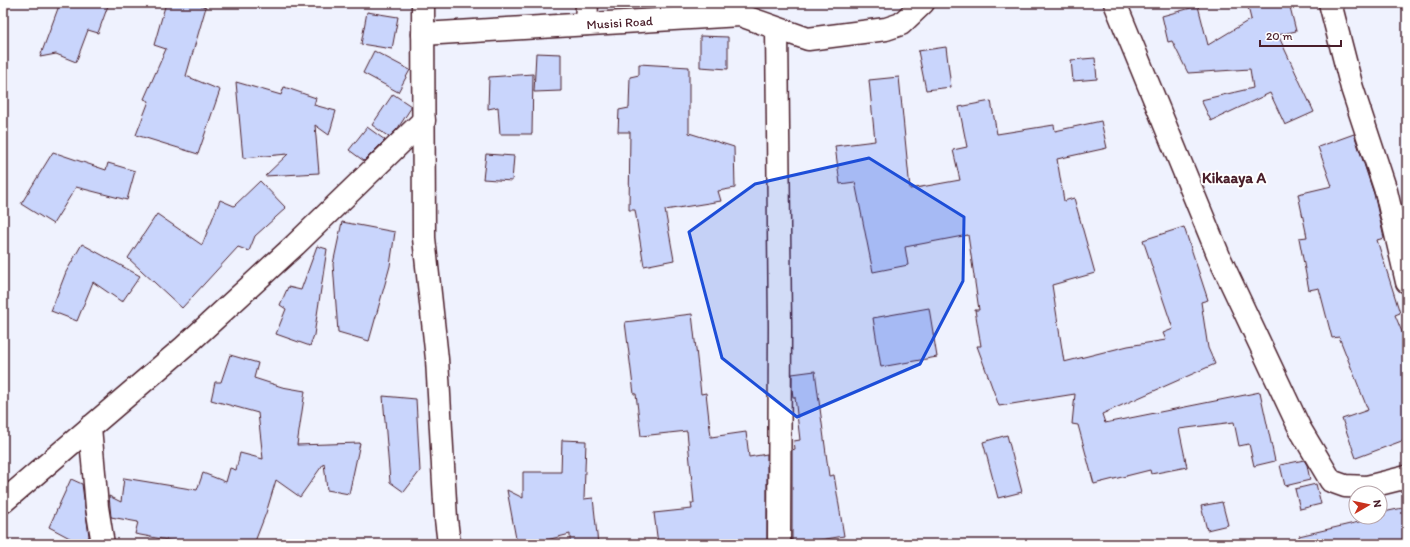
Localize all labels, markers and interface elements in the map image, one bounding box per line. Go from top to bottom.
street label: Musisi Road [586,13,653,32]
scale bar [1260,22,1341,48]
text: 20 m [1266,29,1293,43]
district label: Kikaaya A [1202,169,1266,188]
north arrow [1348,485,1388,525]
text: N [1370,499,1384,508]

